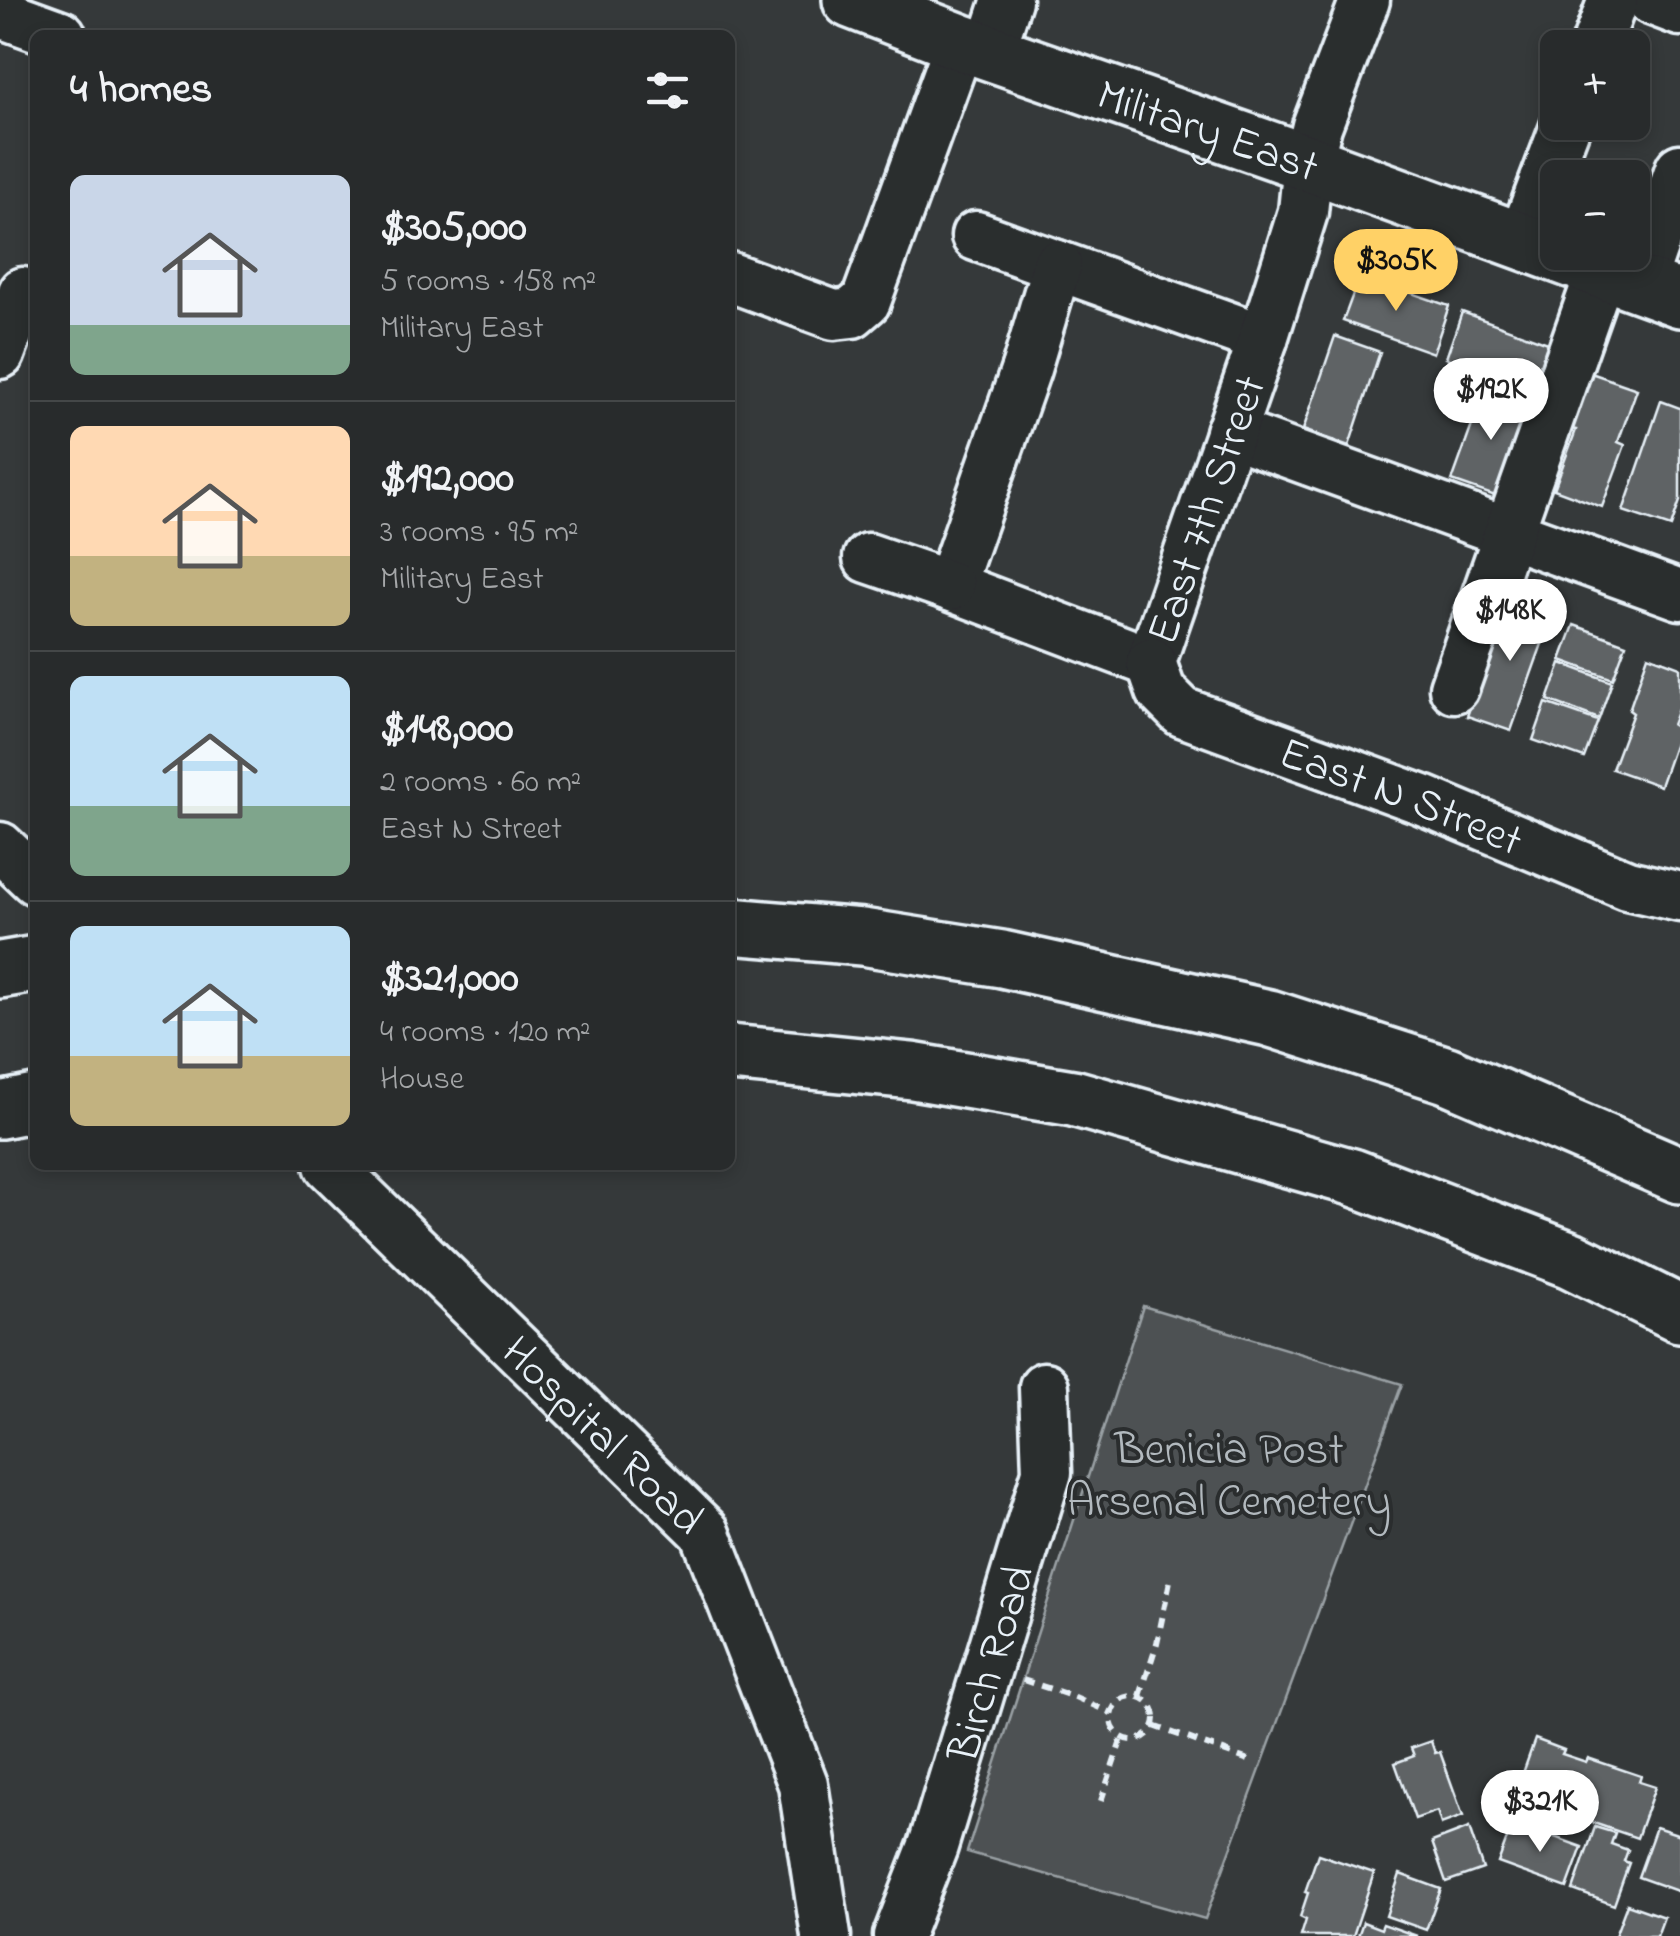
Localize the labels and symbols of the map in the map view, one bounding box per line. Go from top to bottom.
street label: Military East [1087,64,1327,202]
pin: $305K [1326,229,1466,314]
pin: $192K [1421,358,1561,443]
street label: East 7th Street [1132,367,1286,654]
pin: $148K [1440,579,1580,664]
street label: East N Street [1269,722,1532,876]
street label: Hospital Road [484,1323,718,1552]
park label: Benicia Post Arsenal Cemetery [1067,1419,1391,1537]
street label: Birch Road [932,1558,1055,1772]
pin: $321K [1470,1770,1610,1855]

